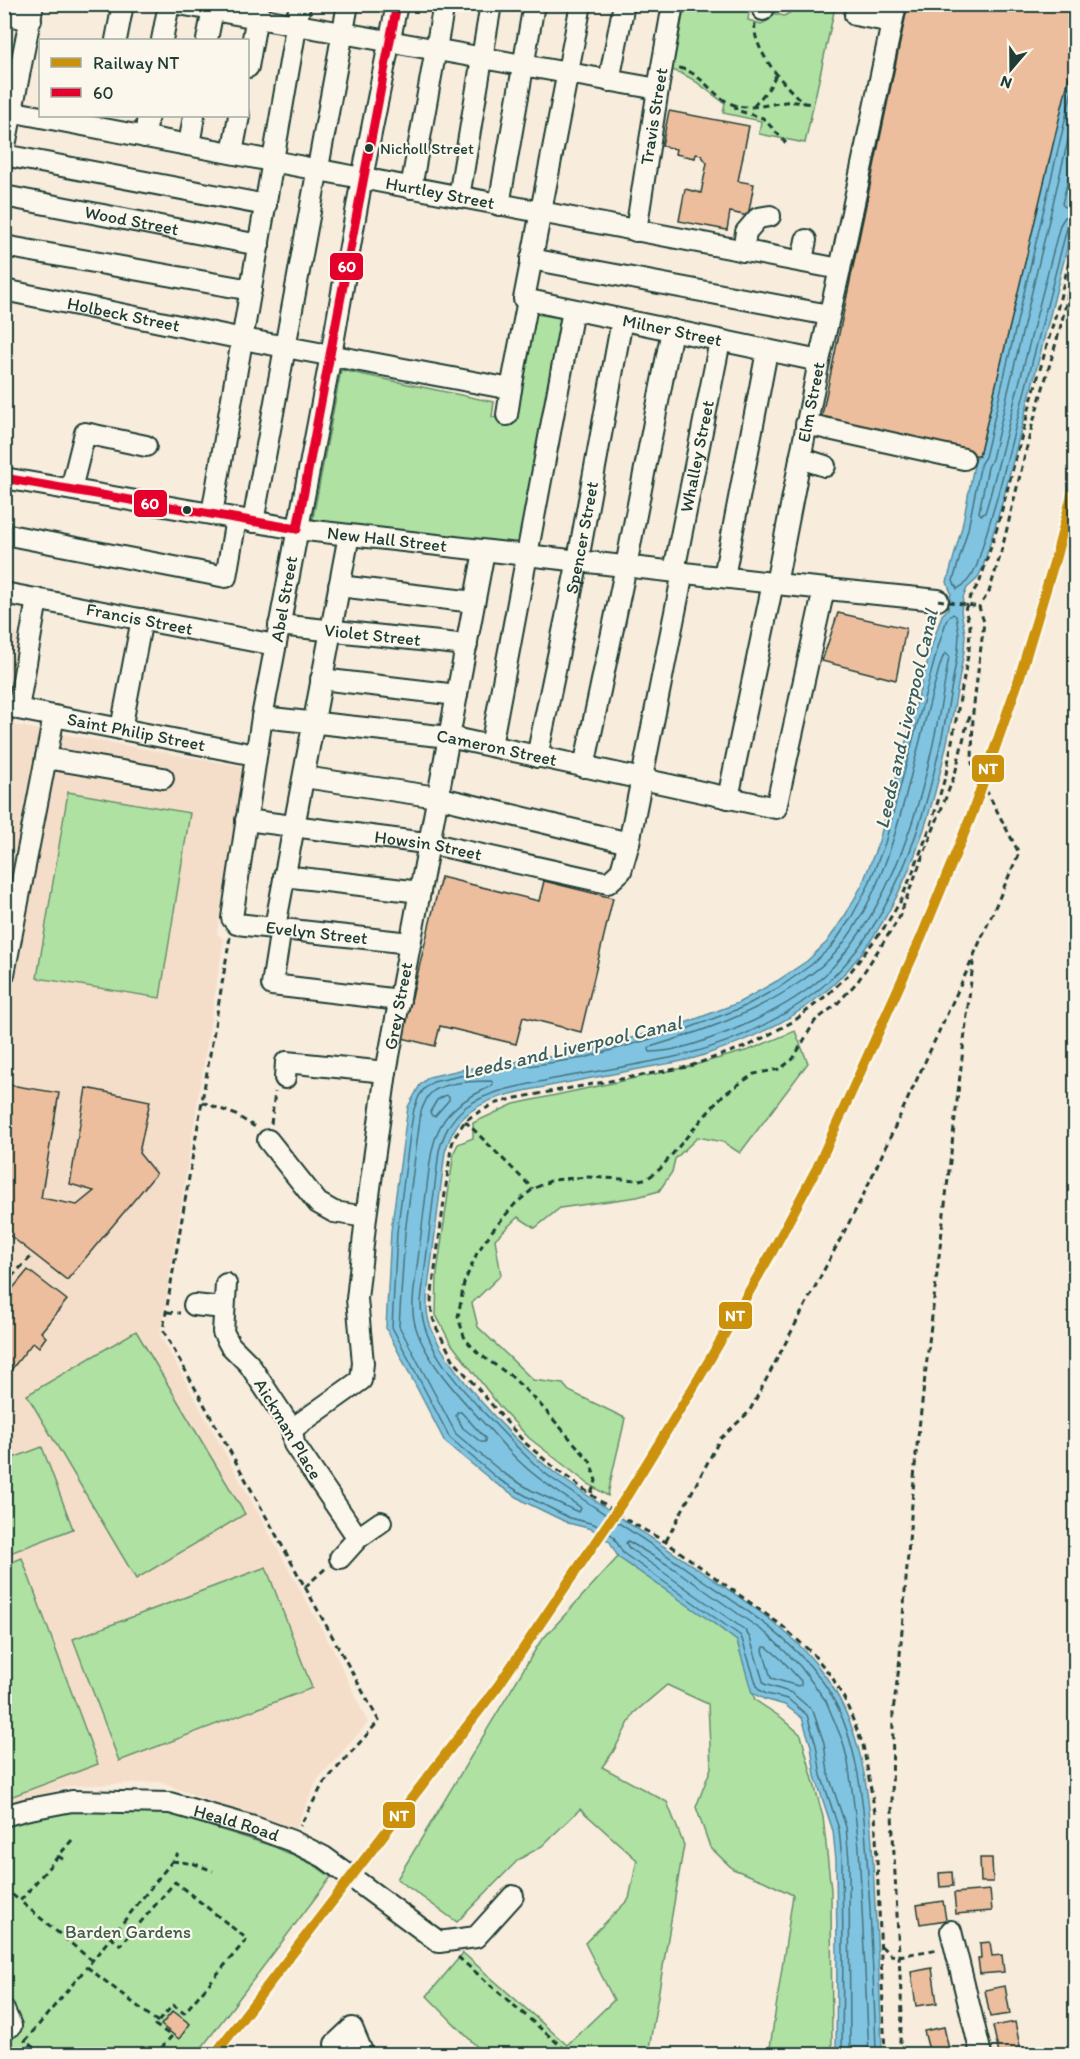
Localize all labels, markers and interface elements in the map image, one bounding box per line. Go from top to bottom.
legend [39,39,249,117]
north arrow [981,39,1041,99]
text: Railway NT [93,52,179,74]
street label: Travis Street [635,66,673,167]
text: N [998,72,1014,93]
text: 60 [93,82,114,104]
place label: Nicholl Street [380,139,474,158]
marker: Nicholl Street [363,142,375,154]
street label: Hurtley Street [384,172,497,214]
street label: Wood Street [83,201,181,240]
line badge: 60 [329,252,364,281]
text: 60 [338,257,356,276]
street label: Holbeck Street [65,292,182,337]
street label: Milner Street [621,309,724,351]
street label: Elm Street [793,360,830,444]
street label: Whalley Street [675,398,719,514]
street label: Spencer Street [560,479,603,596]
line badge: 60 [133,489,168,518]
text: 60 [141,494,159,513]
unlabelled marker [181,504,193,516]
street label: New Hall Street [326,522,448,557]
street label: Abel Street [266,554,302,644]
street label: Francis Street [84,598,195,640]
water label: Leeds and Liverpool Canal [869,606,943,831]
street label: Violet Street [323,619,422,651]
street label: Saint Philip Street [65,708,207,756]
street label: Cameron Street [436,725,559,771]
line badge: NT [971,754,1005,783]
text: NT [978,759,999,778]
street label: Howsin Street [373,826,484,866]
street label: Evelyn Street [265,916,369,949]
street label: Grey Street [379,960,417,1052]
water label: Leeds and Liverpool Canal [460,1010,685,1084]
line badge: NT [718,1301,753,1330]
text: NT [725,1306,746,1325]
street label: Aickman Place [249,1375,327,1483]
street label: Heald Road [191,1799,282,1846]
line badge: NT [382,1801,416,1829]
text: NT [389,1806,410,1825]
park label: Barden Gardens [65,1921,191,1943]

